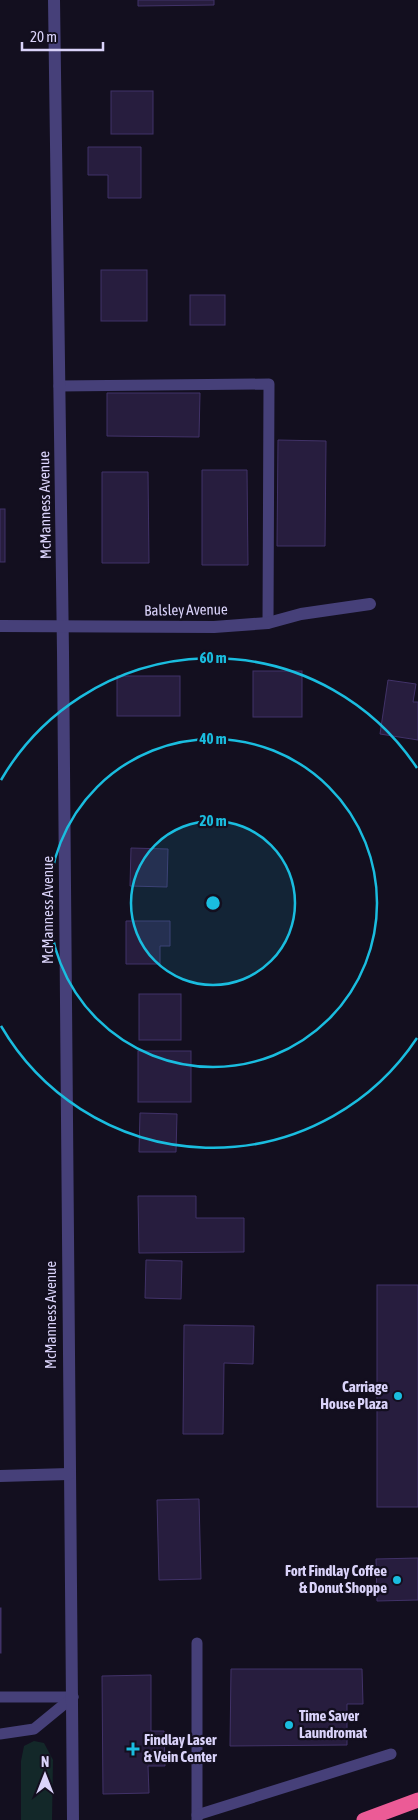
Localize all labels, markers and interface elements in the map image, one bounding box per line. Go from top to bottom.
scale bar [22,20,104,52]
text: 20 m [30,28,57,45]
street label: McManness Avenue [35,451,54,559]
street label: Balsley Avenue [144,600,228,619]
text: 60 m [200,649,227,666]
text: 40 m [199,730,227,747]
text: 20 m [200,812,227,829]
street label: McManness Avenue [39,856,56,964]
centre of rings [204,894,222,912]
street label: McManness Avenue [42,1261,59,1369]
place label: Carriage House Plaza [320,1378,388,1412]
marker: Carriage House Plaza [392,1390,404,1402]
place label: Fort Findlay Coffee & Donut Shoppe [285,1562,387,1596]
marker: Fort Findlay Coffee & Donut Shoppe [391,1574,403,1586]
place label: Time Saver Laundromat [299,1707,368,1741]
marker: Time Saver Laundromat [283,1719,295,1731]
place label: Findlay Laser & Vein Center [144,1731,217,1765]
marker: Findlay Laser & Vein Center [126,1742,140,1756]
north arrow [20,1750,70,1800]
text: N [41,1754,49,1770]

